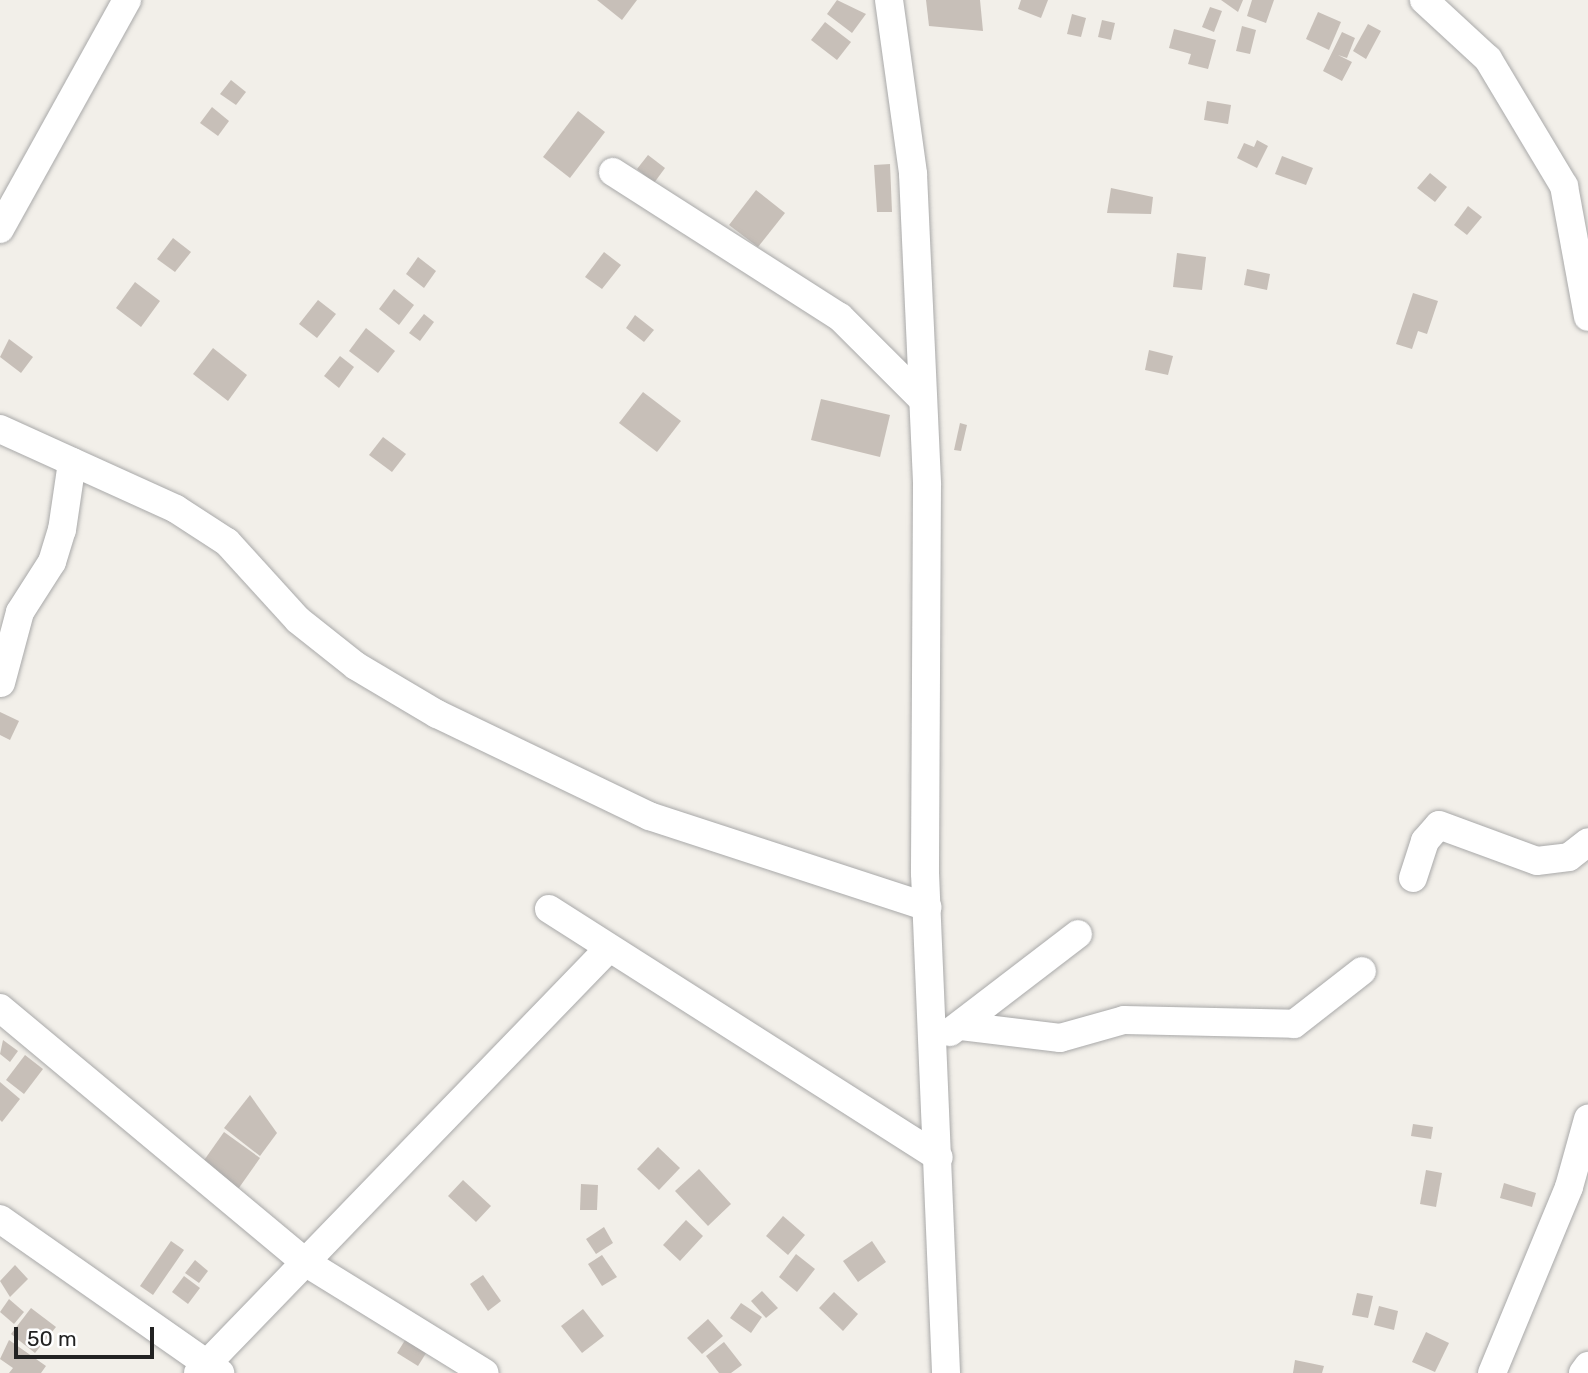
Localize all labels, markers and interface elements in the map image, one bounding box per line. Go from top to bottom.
scale bar [18,1314,158,1358]
text: 50 m [27,1326,77,1351]

